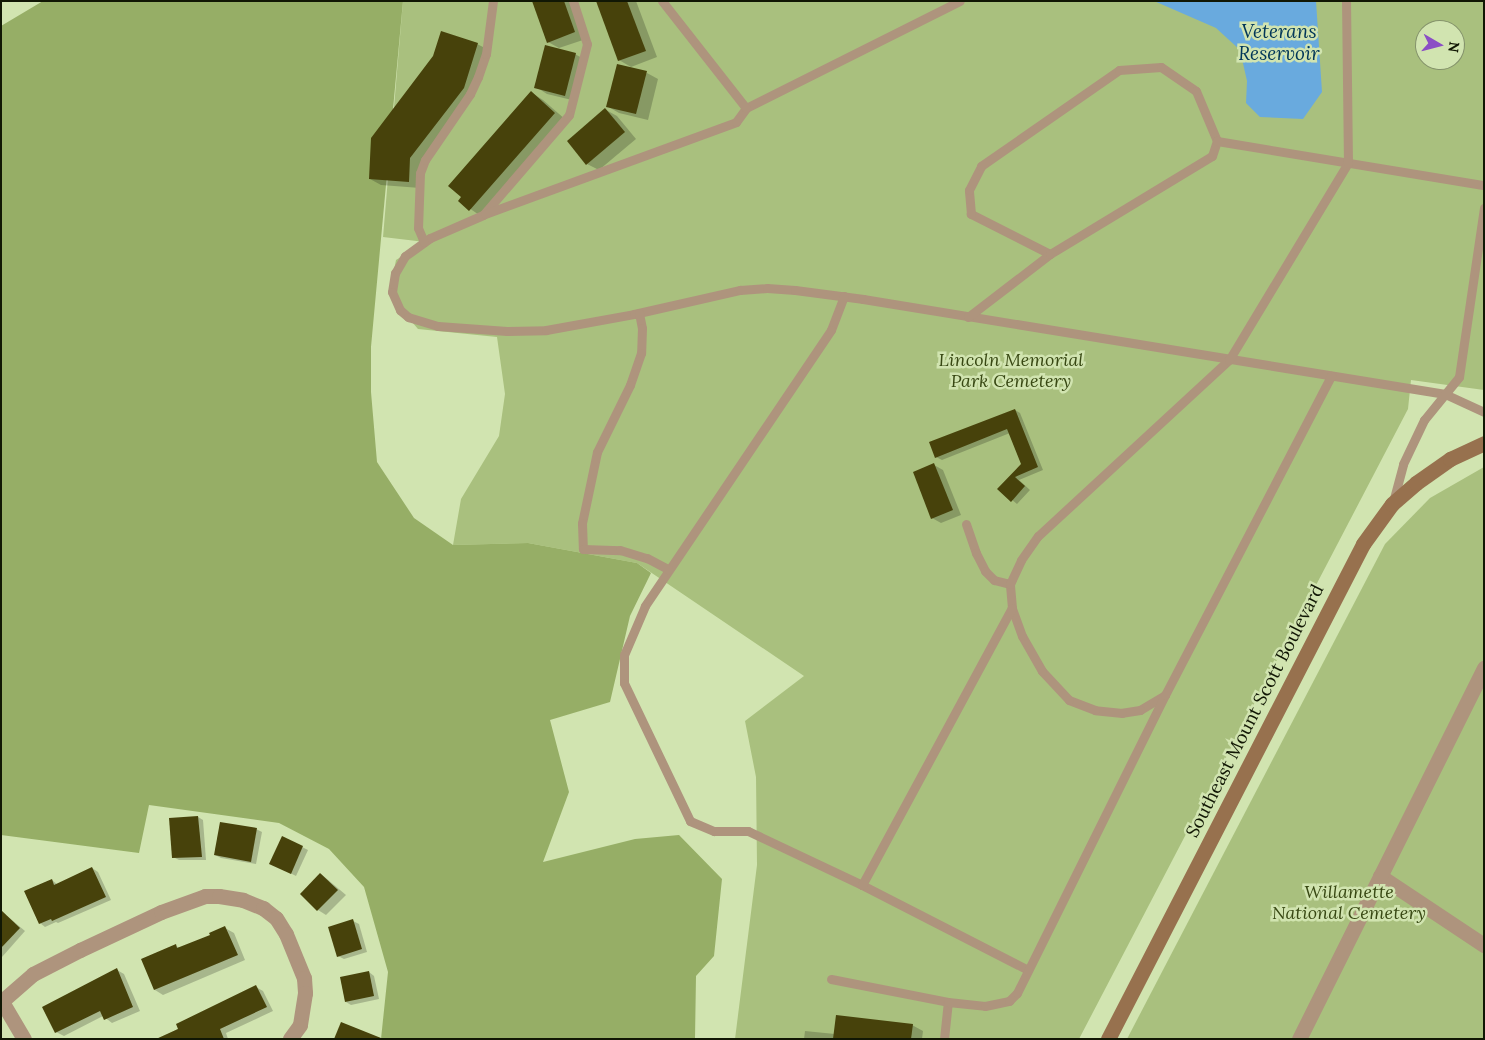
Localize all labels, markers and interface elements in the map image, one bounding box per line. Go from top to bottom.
north arrow [1415,20,1465,70]
water label: Veterans Reservoir [1238,21,1320,65]
text: N [1444,40,1464,54]
park label: Lincoln Memorial Park Cemetery [939,350,1083,392]
street label: Southeast Mount Scott Boulevard [1182,581,1328,841]
park label: Willamette National Cemetery [1272,882,1426,924]

